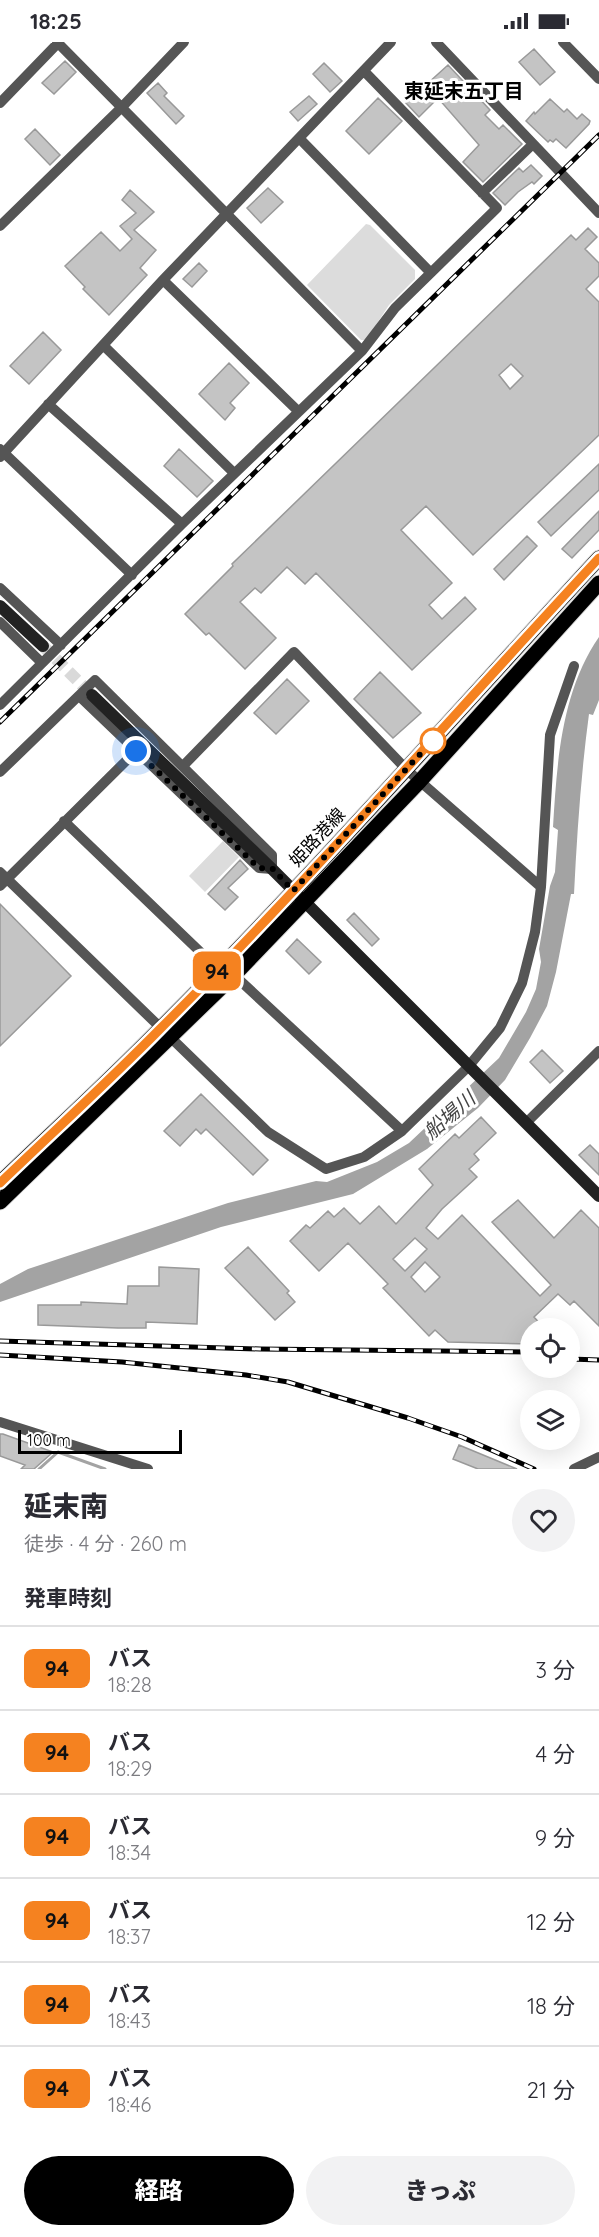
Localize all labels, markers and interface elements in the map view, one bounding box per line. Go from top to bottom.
text: 18:25 [30,7,82,35]
district label: 東延末五丁目 [404,78,524,103]
unlabelled marker [420,728,446,754]
your location [121,736,151,766]
street label: 姫路港線 [284,803,350,871]
line badge: 94 [190,952,244,990]
text: 94 [205,958,229,984]
water label: 船場川 [418,1085,481,1144]
map controls [520,1318,580,1450]
button: locate [520,1318,580,1378]
button: layers [520,1390,580,1450]
scale bar [18,1427,182,1454]
text: 100 m [27,1430,71,1450]
text: 延末南 [24,1488,108,1523]
button: heart [512,1489,575,1552]
text: 徒歩 · 4 分 · 260 m [24,1531,187,1556]
text: 発車時刻 [24,1584,112,1612]
text: バス [108,1644,152,1672]
text: 94 [45,1655,69,1681]
text: 3 分 [535,1656,575,1684]
text: 18:28 [108,1672,152,1697]
text: バス [108,1728,152,1756]
text: 94 [45,1739,69,1765]
text: 4 分 [535,1740,575,1768]
text: 18:29 [108,1756,152,1781]
text: バス [108,1812,152,1840]
text: 94 [45,1823,69,1849]
text: 9 分 [535,1824,575,1852]
text: 18:34 [108,1840,151,1865]
text: バス [108,1896,152,1924]
text: 94 [45,1907,69,1933]
text: 12 分 [527,1908,575,1936]
text: 18:37 [108,1924,151,1949]
text: バス [108,1980,152,2008]
text: 94 [45,1991,69,2017]
text: 18 分 [527,1992,575,2020]
text: 18:43 [108,2008,151,2033]
text: バス [108,2064,152,2092]
text: 94 [45,2075,69,2101]
text: 21 分 [527,2076,575,2104]
text: 18:46 [108,2092,151,2117]
button: 経路 [24,2156,294,2225]
button: きっぷ [306,2156,575,2225]

